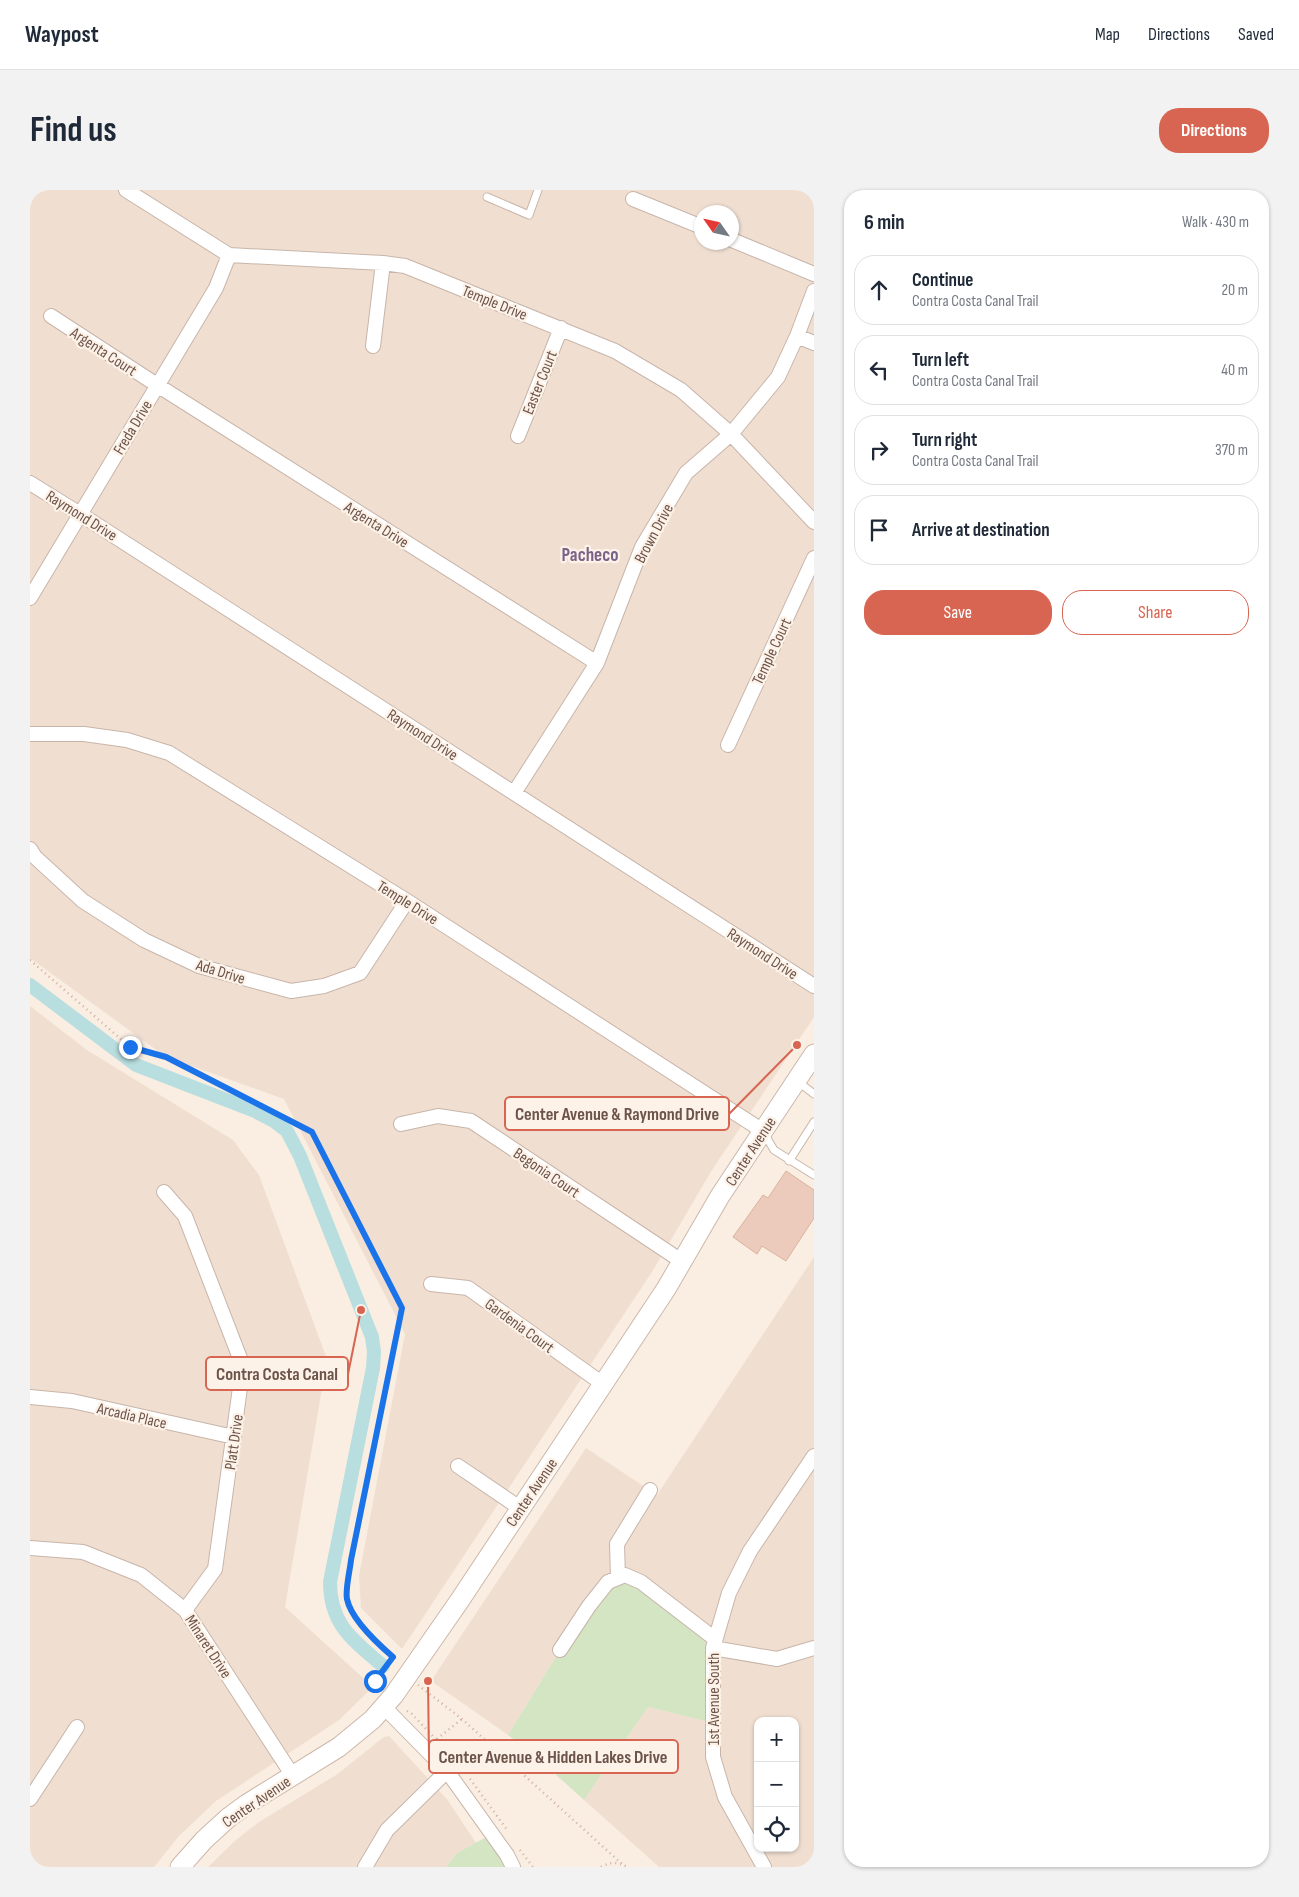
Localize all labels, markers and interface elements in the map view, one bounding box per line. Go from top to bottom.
text: Waypost [25,20,99,49]
text: Map [1095,24,1120,45]
text: Directions [1148,24,1210,45]
text: Saved [1238,24,1274,45]
button: Directions [1159,108,1269,153]
text: Find us [30,109,117,152]
north arrow [694,205,739,250]
text: 6 min [864,210,905,235]
text: Walk · 430 m [1182,213,1249,232]
text: Continue [912,269,973,292]
icon: ahead [865,276,893,304]
text: 20 m [1221,281,1248,300]
street label: Temple Drive [459,282,530,325]
text: Contra Costa Canal Trail [912,292,1039,311]
street label: Argenta Court [66,323,140,381]
street label: Easter Court [519,348,562,417]
text: Turn left [912,349,969,372]
icon: left [865,356,893,384]
text: 40 m [1221,361,1248,380]
text: Contra Costa Canal Trail [912,372,1039,391]
street label: Freda Drive [110,397,157,458]
text: Turn right [912,429,977,452]
icon: right [865,436,893,464]
text: 370 m [1215,441,1248,460]
text: Contra Costa Canal Trail [912,452,1039,471]
street label: Raymond Drive [42,487,120,546]
street label: Argenta Drive [340,497,412,553]
street label: Brown Drive [631,501,678,567]
icon: arrive [865,516,893,544]
text: Arrive at destination [912,519,1050,542]
district label: Pacheco [561,544,619,567]
button: Save [864,590,1052,635]
button: Share [1062,590,1249,635]
street label: Temple Court [749,615,796,688]
street label: Raymond Drive [383,705,461,765]
street label: Temple Drive [373,877,441,930]
street label: Raymond Drive [723,924,801,984]
street label: Ada Drive [193,956,247,989]
route end [119,1036,142,1059]
callout: Center Avenue & Raymond Drive [505,1097,729,1130]
text: Center Avenue & Raymond Drive [515,1104,719,1125]
street label: Center Avenue [722,1114,781,1190]
street label: Begonia Court [509,1144,583,1202]
street label: Gardenia Court [481,1295,557,1358]
callout: Contra Costa Canal [206,1357,348,1390]
text: Contra Costa Canal [216,1364,338,1385]
street label: Arcadia Place [94,1399,168,1434]
street label: Platt Drive [221,1413,248,1471]
street label: Center Avenue [502,1455,562,1531]
street label: Minaret Drive [180,1612,235,1682]
street label: 1st Avenue South [705,1653,724,1745]
route start [364,1670,387,1693]
map controls [754,1717,799,1852]
button: + [754,1717,799,1762]
callout: Center Avenue & Hidden Lakes Drive [429,1740,678,1773]
text: Center Avenue & Hidden Lakes Drive [438,1747,668,1768]
button: − [754,1762,799,1807]
street label: Center Avenue [219,1772,295,1832]
button: locate [754,1807,799,1852]

